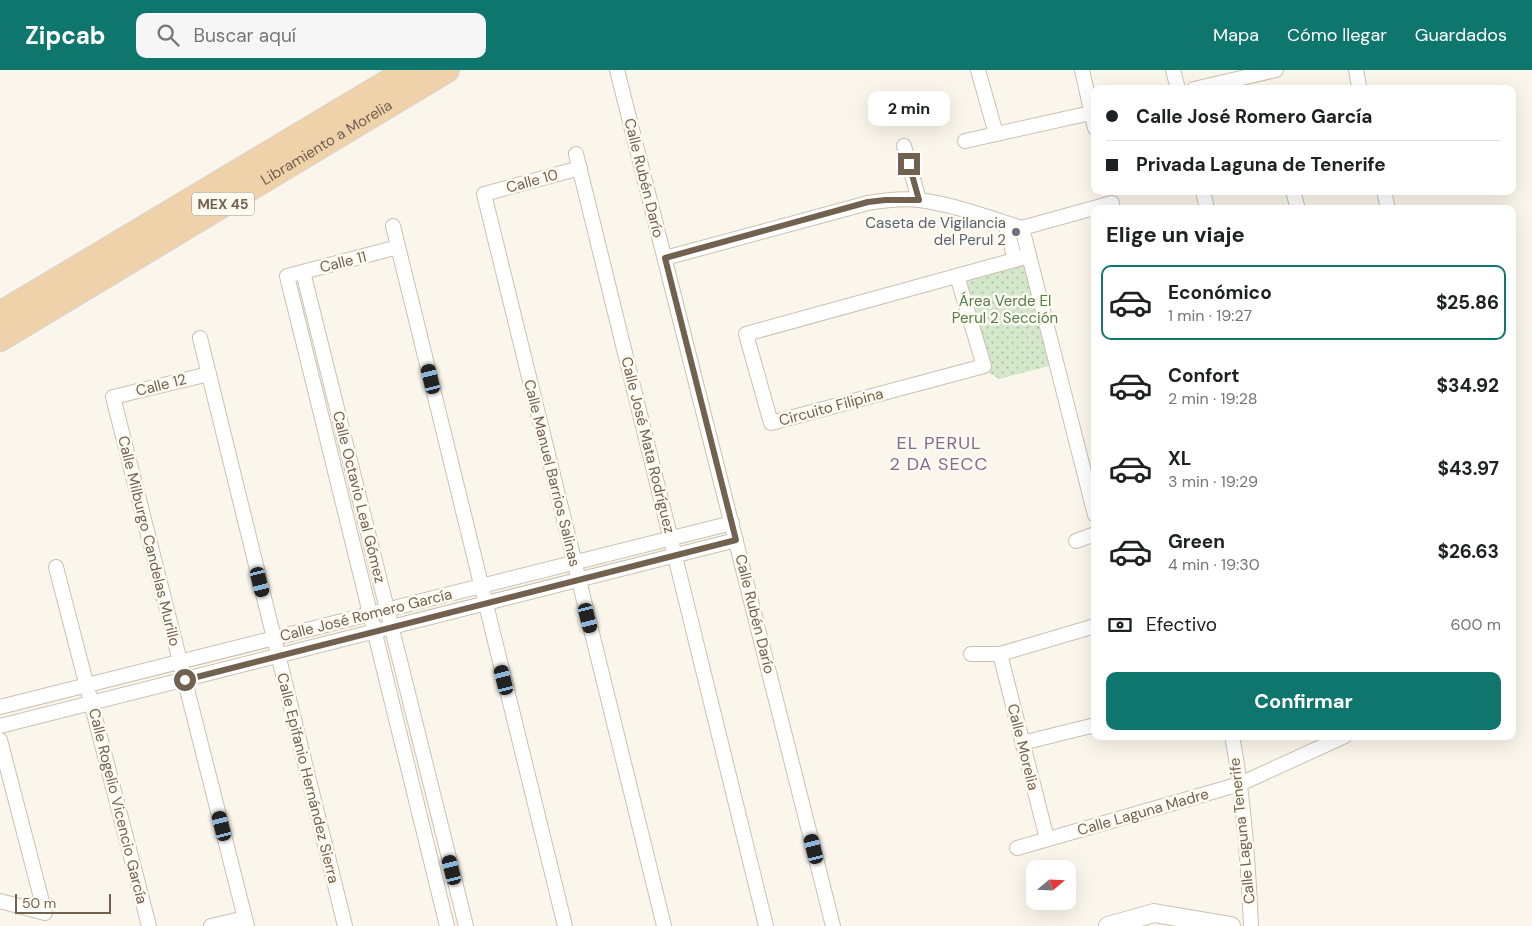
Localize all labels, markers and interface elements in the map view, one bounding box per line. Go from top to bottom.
search box [136,13,486,58]
text: Zipcab [25,20,106,51]
icon: search [154,21,182,49]
text: Buscar aquí [194,23,296,48]
text: Mapa [1213,23,1259,47]
text: Cómo llegar [1287,23,1387,47]
text: Guardados [1415,23,1507,47]
callout: 2 min [868,92,950,126]
street label: Libramiento a Morelia [257,95,396,190]
text: 2 min [888,98,930,119]
text: Calle José Romero García [1136,104,1372,129]
street label: Calle Rubén Darío [619,116,669,240]
text: Privada Laguna de Tenerife [1136,152,1386,177]
route end [898,153,920,175]
street label: Calle 10 [504,164,560,198]
road number: MEX 45 [192,192,254,216]
place label: Caseta de Vigilancia del Perul 2 [865,213,1006,250]
text: Elige un viaje [1106,220,1245,249]
marker: Caseta de Vigilancia del Perul 2 [1010,226,1022,238]
street label: Calle 11 [318,247,368,277]
icon: car [1108,280,1153,325]
text: Económico [1168,280,1272,305]
text: $25.86 [1436,290,1499,315]
park label: Área Verde El Perul 2 Sección [952,291,1058,328]
text: 1 min · 19:27 [1168,305,1252,326]
street label: Calle José Mata Rodríguez [616,355,680,535]
car [420,363,441,395]
icon: car [1108,363,1153,408]
text: Confort [1168,363,1240,388]
street label: Calle 12 [134,369,188,401]
text: $34.92 [1437,373,1499,398]
street label: Calle Manuel Barrios Salinas [519,377,585,569]
street label: Circuito Filipina [777,383,885,431]
text: 2 min · 19:28 [1168,388,1257,409]
street label: Calle Octavio Leal Gómez [328,409,390,585]
district label: EL PERUL 2 DA SECC [890,431,988,476]
street label: Calle Milburgo Candelas Murillo [113,434,185,649]
icon: car [1108,446,1153,491]
text: XL [1168,446,1191,471]
text: $43.97 [1437,456,1499,481]
text: 3 min · 19:29 [1168,471,1258,492]
icon: car [1108,529,1153,574]
text: Green [1168,529,1225,554]
text: $26.63 [1437,539,1499,564]
street label: Calle Rubén Darío [730,552,780,676]
text: 4 min · 19:30 [1168,554,1260,575]
car [249,566,270,598]
street label: Calle José Romero García [278,584,454,646]
car [577,602,598,634]
icon: cash [1106,611,1134,639]
text: Efectivo [1146,612,1217,637]
text: 600 m [1451,614,1501,635]
car [493,664,514,696]
route start [174,669,196,691]
street label: Calle Epifanio Hernández Sierra [272,671,344,885]
button: Confirmar [1106,672,1501,730]
street label: Calle Morelia [1003,702,1043,792]
street label: Calle Rogelio Vicencio García [84,706,152,906]
street label: Calle Laguna Tenerife [1224,757,1260,905]
street label: Calle Laguna Madre [1075,784,1211,840]
car [211,810,232,842]
car [803,833,824,865]
car [441,854,462,886]
north arrow [1026,860,1076,910]
map controls [1026,860,1076,910]
scale bar [15,891,111,914]
text: 50 m [22,894,56,912]

